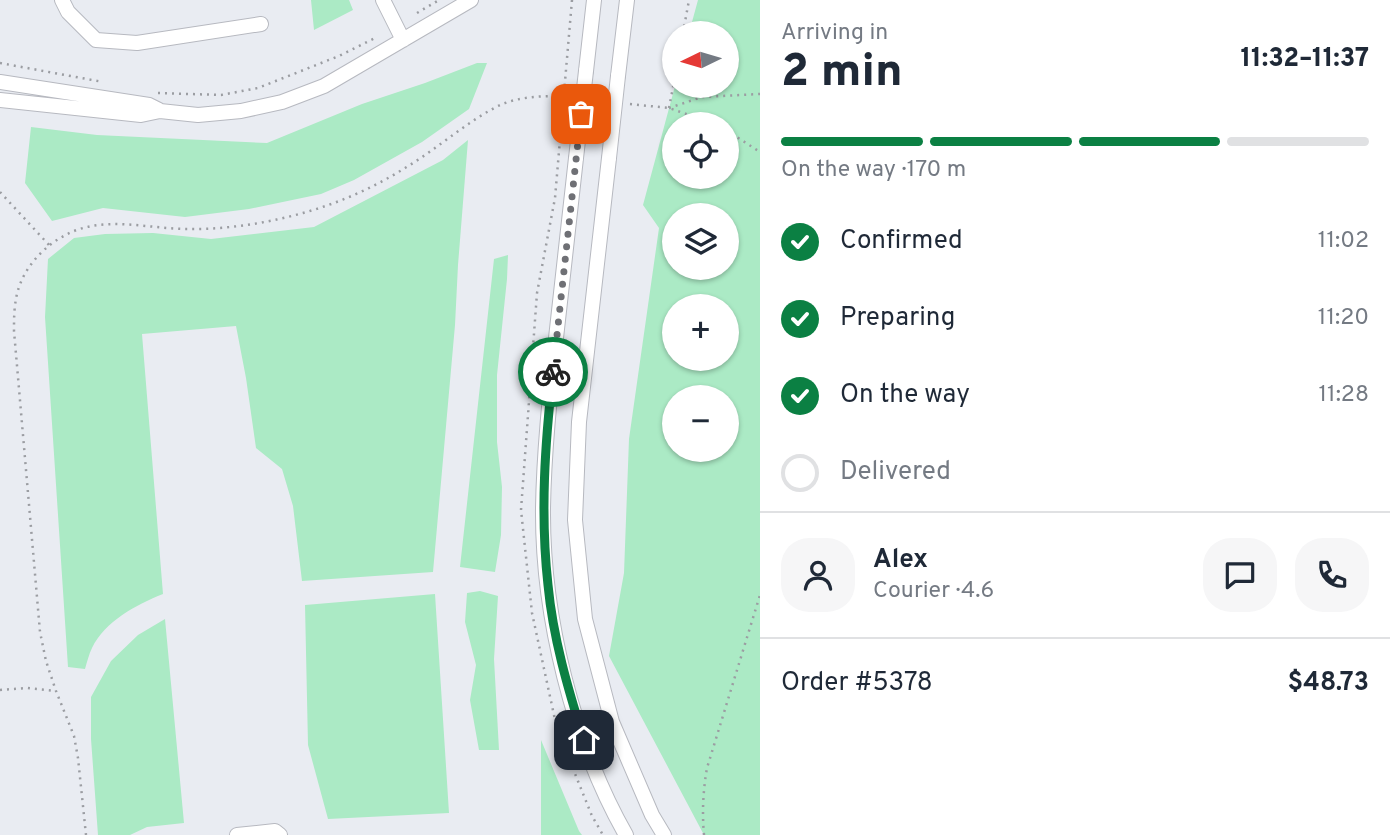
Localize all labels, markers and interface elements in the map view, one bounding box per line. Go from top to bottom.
text: Arriving in [781,19,888,48]
north arrow [662,21,738,98]
map controls [662,21,739,462]
text: 11:32–11:37 [1240,43,1369,76]
text: 2 min [781,44,903,103]
pin [551,84,611,144]
icon: bag [562,95,600,133]
button: locate [662,112,739,189]
text: On the way · 170 m [781,156,966,185]
button: layers [662,203,739,280]
icon: check [781,223,819,261]
text: Confirmed [840,225,963,258]
text: 11:02 [1318,227,1369,256]
button: + [662,294,739,371]
icon: check [781,300,819,338]
text: Preparing [840,302,955,335]
text: 11:20 [1318,304,1369,333]
courier [518,337,588,407]
icon: bike [534,353,572,391]
icon: check [781,377,819,415]
text: On the way [840,379,970,412]
text: 11:28 [1319,381,1369,410]
button: − [662,385,739,462]
text: Delivered [840,456,951,489]
button: person [781,538,855,612]
button: chat [1203,538,1277,612]
button: phone [1295,538,1369,612]
text: Alex [873,544,928,577]
text: Courier · 4.6 [873,577,994,606]
text: Order #5378 [781,667,933,700]
text: $48.73 [1288,667,1369,700]
pin [554,710,614,770]
icon: home [565,721,603,759]

